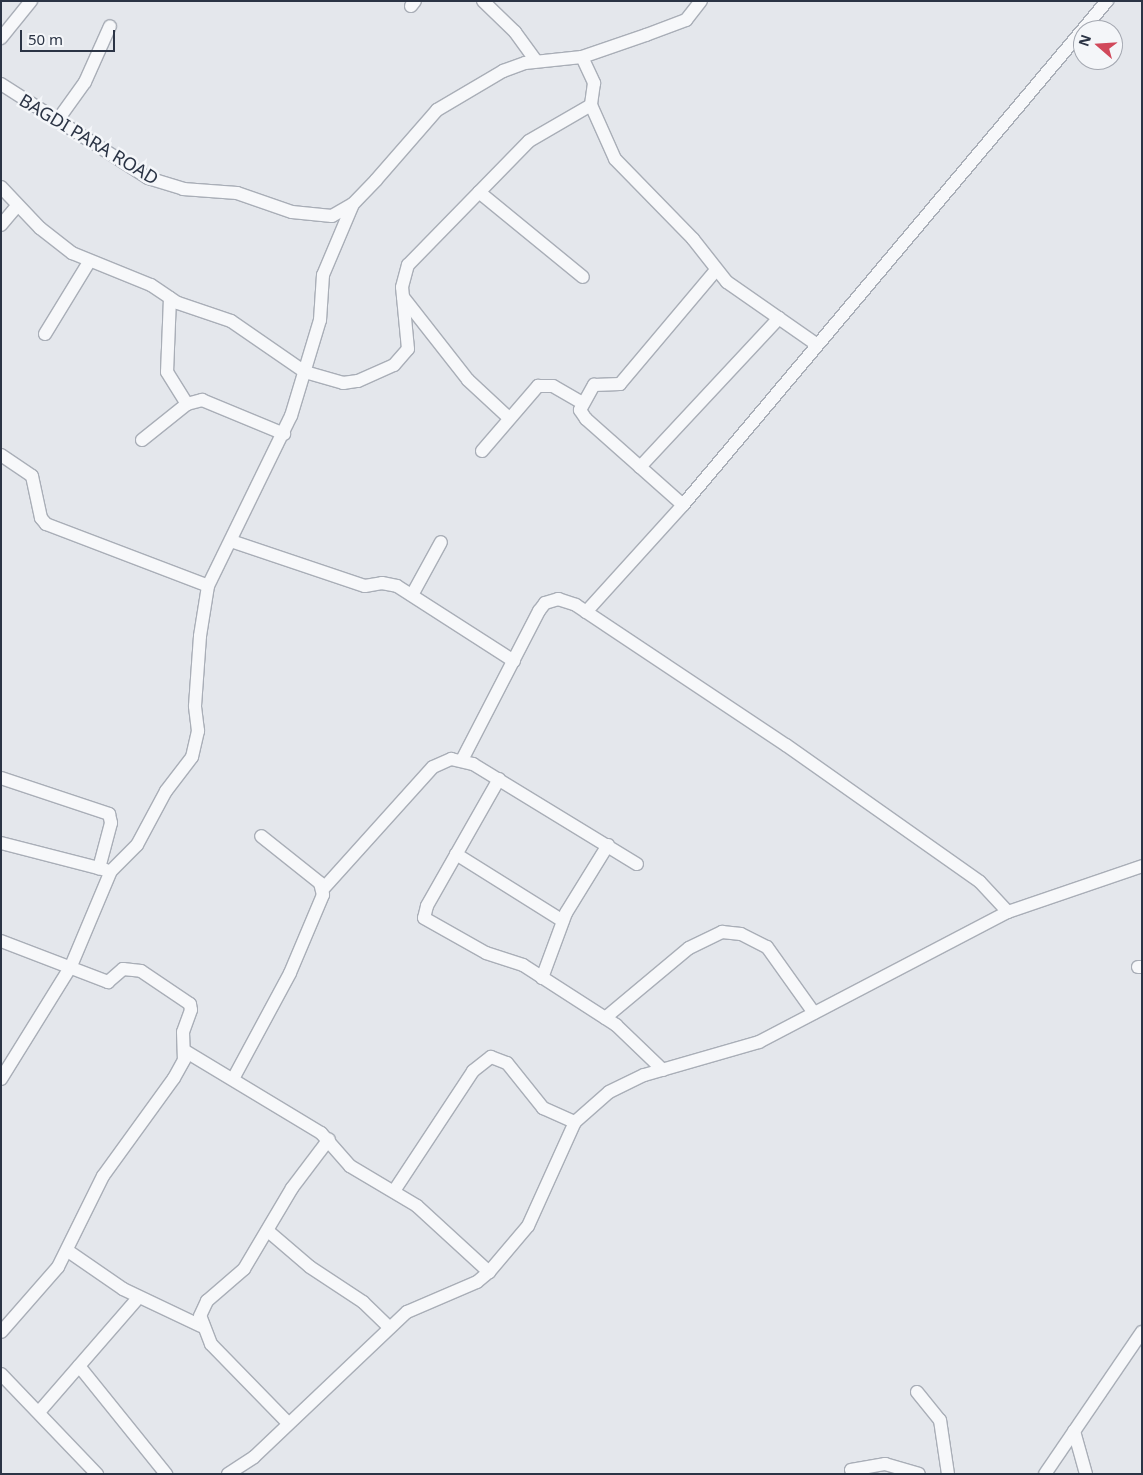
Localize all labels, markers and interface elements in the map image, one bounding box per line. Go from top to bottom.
scale bar [22,20,118,52]
north arrow [1073,20,1123,70]
text: 50 m [28,29,63,49]
text: N [1073,32,1095,49]
street label: BAGDI PARA ROAD [16,89,162,189]

